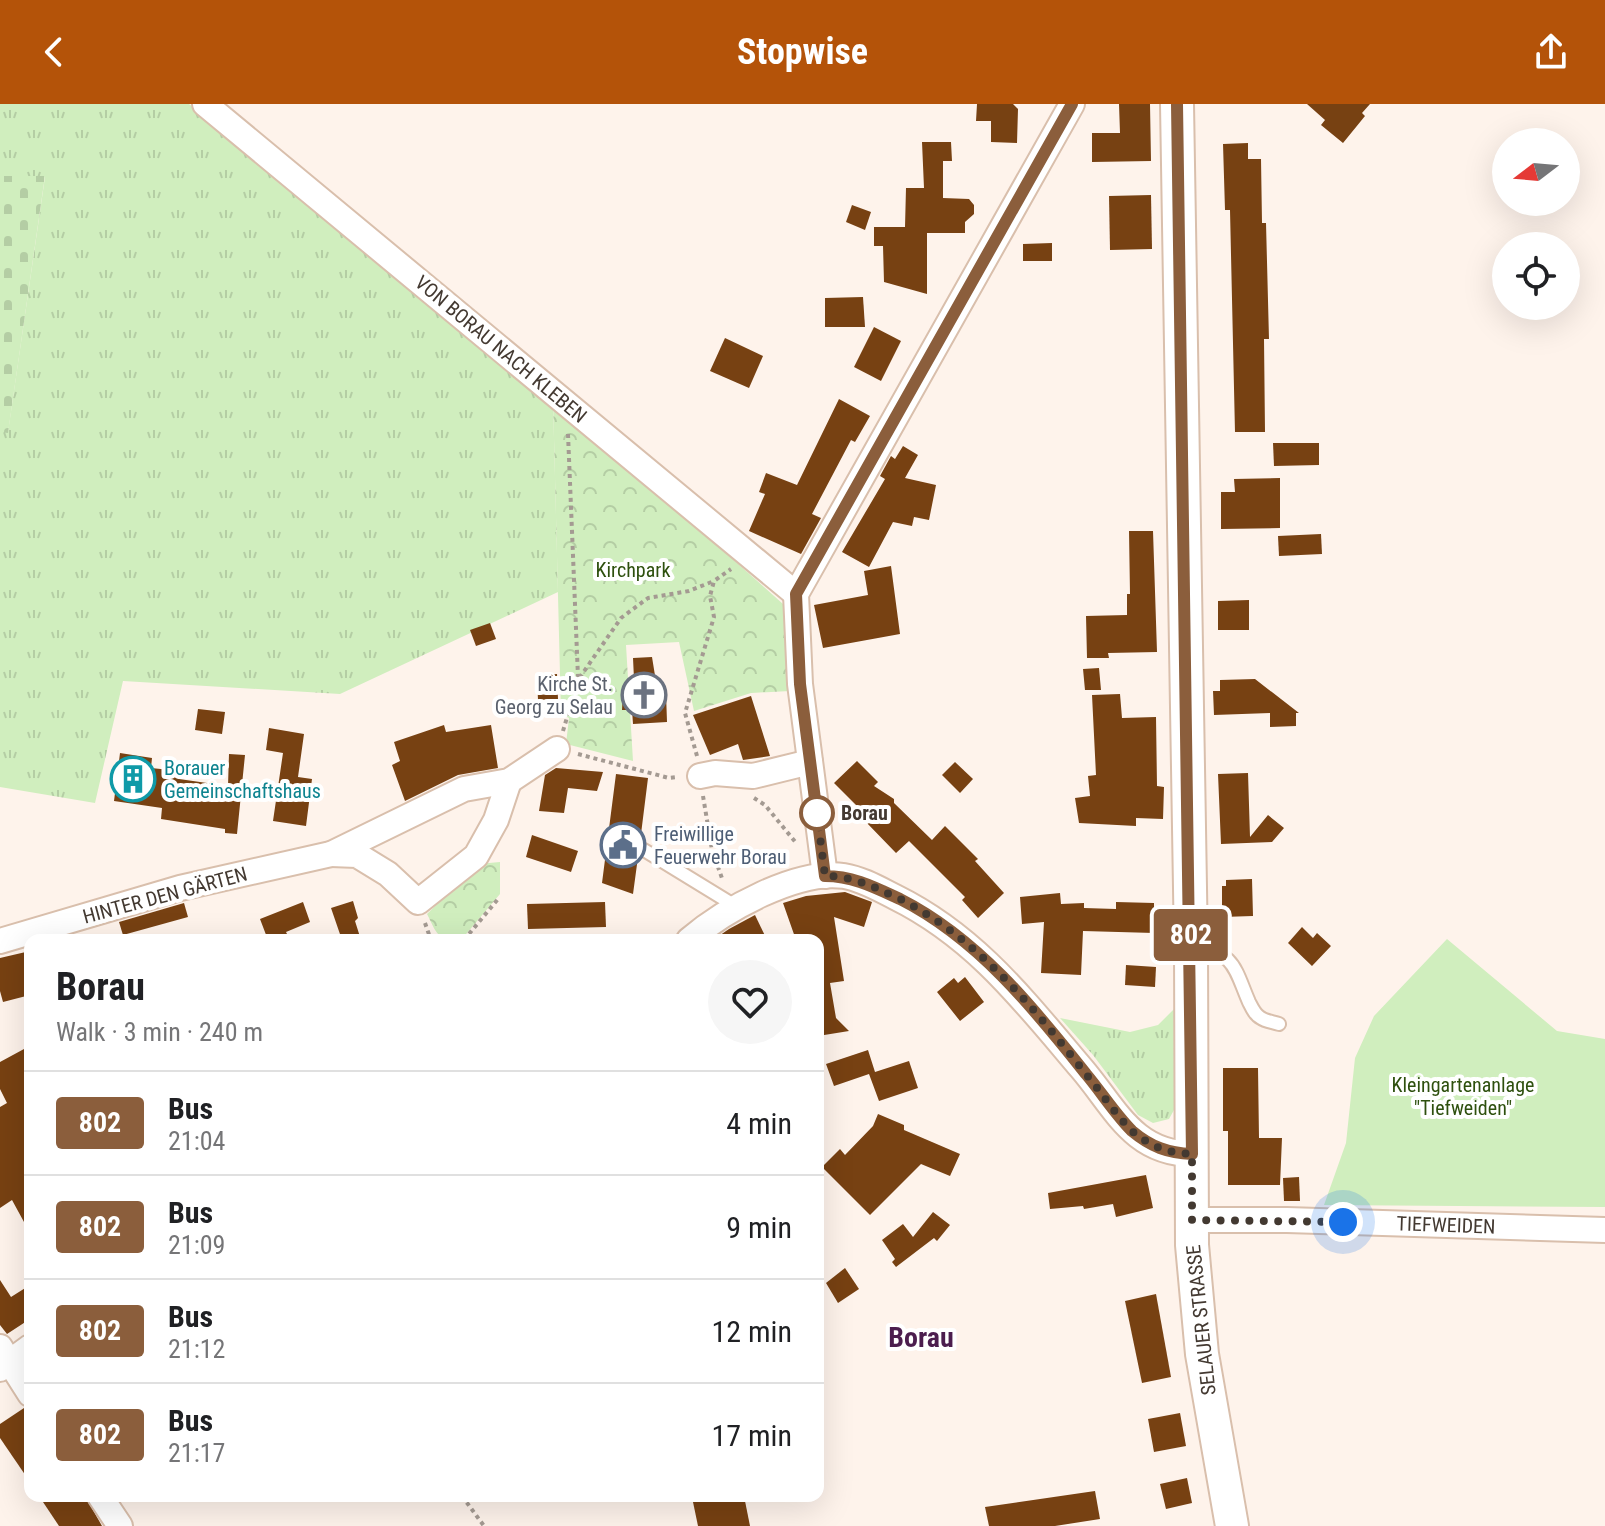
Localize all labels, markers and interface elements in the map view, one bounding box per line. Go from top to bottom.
icon: back [32,30,76,74]
icon: share [1529,30,1573,74]
text: Stopwise [737,31,868,73]
north arrow [1492,128,1580,216]
map controls [1492,128,1580,320]
button: locate [1492,232,1580,320]
street label: VON BORAU NACH KLEBEN [410,270,592,428]
park label: Kirchpark [596,558,670,582]
church icon: Kirche St. Georg zu Selau [620,671,668,719]
place label: Kirche St. Georg zu Selau [495,672,613,719]
building icon: Borauer Gemeinschaftshaus [109,755,157,803]
place label: Borauer Gemeinschaftshaus [164,756,321,803]
marker: Borau [800,796,834,830]
place label: Borau [841,801,888,825]
public building icon: Freiwillige Feuerwehr Borau [599,821,647,869]
place label: Freiwillige Feuerwehr Borau [654,822,787,869]
street label: HINTER DEN GÄRTEN [80,861,250,929]
line badge: 802 [1145,909,1237,961]
text: 802 [1170,918,1212,951]
button: heart [708,960,792,1044]
text: Borau [56,965,145,1009]
text: Walk · 3 min · 240 m [56,1017,263,1047]
park label: Kleingartenanlage "Tiefweiden" [1392,1073,1534,1120]
text: Bus [168,1091,213,1126]
text: 802 [79,1106,121,1139]
text: 4 min [726,1106,792,1141]
text: 21:04 [168,1126,225,1156]
text: Bus [168,1195,213,1230]
your location [1323,1202,1363,1242]
text: 802 [79,1210,121,1243]
text: 9 min [726,1210,792,1245]
street label: TIEFWEIDEN [1396,1211,1496,1239]
text: 21:09 [168,1230,225,1260]
street label: SELAUER STRASSE [1181,1243,1221,1397]
text: Bus [168,1299,213,1334]
text: 802 [79,1314,121,1347]
text: 12 min [711,1314,792,1349]
district label: Borau [888,1321,954,1354]
text: 21:12 [168,1334,225,1364]
text: Bus [168,1403,213,1438]
text: 802 [79,1418,121,1451]
text: 17 min [711,1418,792,1453]
text: 21:17 [168,1438,225,1468]

